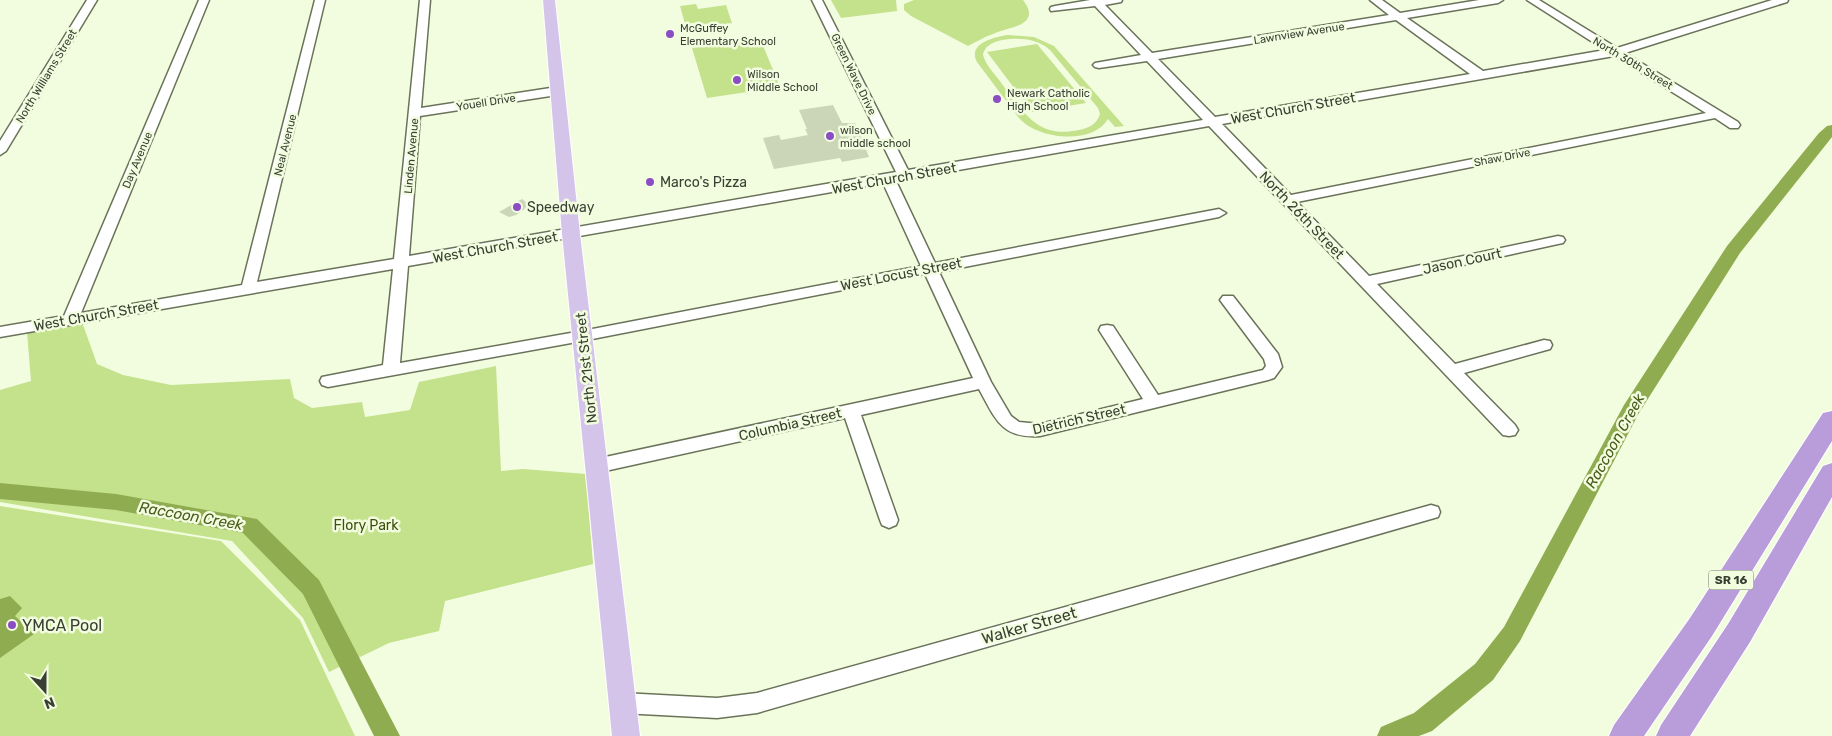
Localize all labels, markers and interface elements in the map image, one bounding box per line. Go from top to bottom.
street label: Lawnview Avenue [1253,20,1345,47]
place label: McGuffey Elementary School [680,22,776,48]
street label: North Williams Street [13,26,80,126]
marker: McGuffey Elementary School [664,28,676,40]
street label: Green Wave Drive [828,31,879,117]
street label: North 30th Street [1590,34,1676,93]
place label: Wilson Middle School [747,68,818,94]
marker: Wilson Middle School [731,74,743,86]
place label: Newark Catholic High School [1007,87,1090,113]
street label: West Church Street [1229,89,1357,128]
street label: Youell Drive [456,91,517,114]
marker: Newark Catholic High School [991,93,1003,105]
street label: Neal Avenue [271,113,299,177]
street label: Linden Avenue [402,118,421,194]
place label: wilson middle school [840,124,911,150]
street label: Day Avenue [120,130,155,190]
marker: wilson middle school [824,130,836,142]
street label: Shaw Drive [1473,146,1531,169]
street label: West Church Street [830,159,958,198]
street label: North 26th Street [1256,168,1348,263]
place label: Marco's Pizza [660,174,747,191]
marker: Marco's Pizza [644,176,656,188]
place label: Speedway [527,199,595,216]
marker: Speedway [511,201,523,213]
street label: West Church Street [431,228,559,267]
street label: Jason Court [1421,245,1504,278]
street label: West Locust Street [839,254,964,295]
street label: West Church Street [32,296,160,335]
street label: North 21st Street [572,311,601,424]
water label: Raccoon Creek [1582,390,1649,491]
street label: Dietrich Street [1031,400,1128,438]
street label: Columbia Street [737,404,844,445]
water label: Raccoon Creek [138,498,245,534]
park label: Flory Park [334,517,399,534]
road number: SR 16 [1708,570,1754,590]
street label: Walker Street [979,603,1079,648]
place label: YMCA Pool [22,616,102,635]
marker: YMCA Pool [6,619,18,631]
north arrow [20,666,70,716]
text: N [42,693,57,712]

